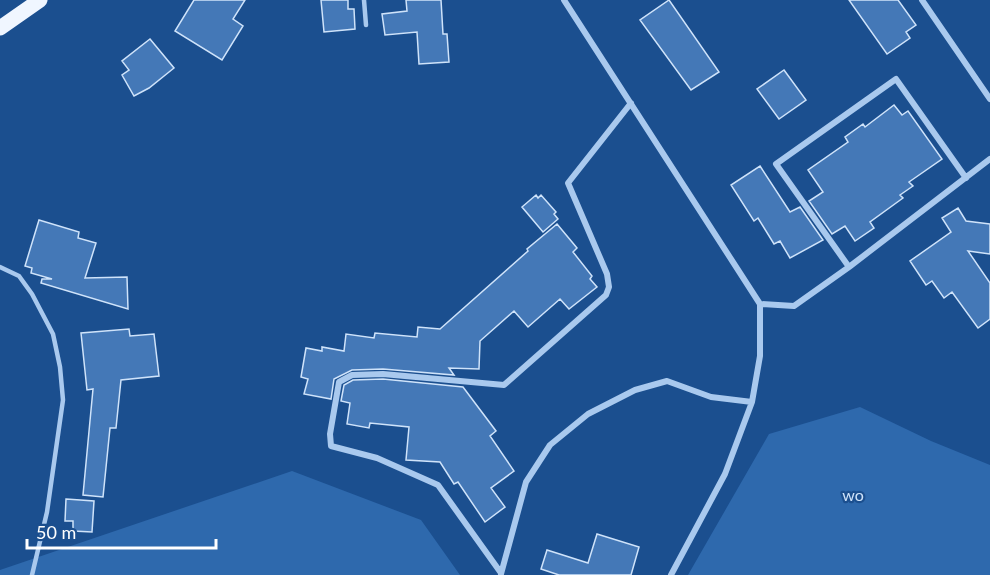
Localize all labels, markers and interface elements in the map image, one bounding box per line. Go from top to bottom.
park label: wo [842,485,864,504]
scale bar [27,512,216,550]
text: 50 m [36,521,76,543]

